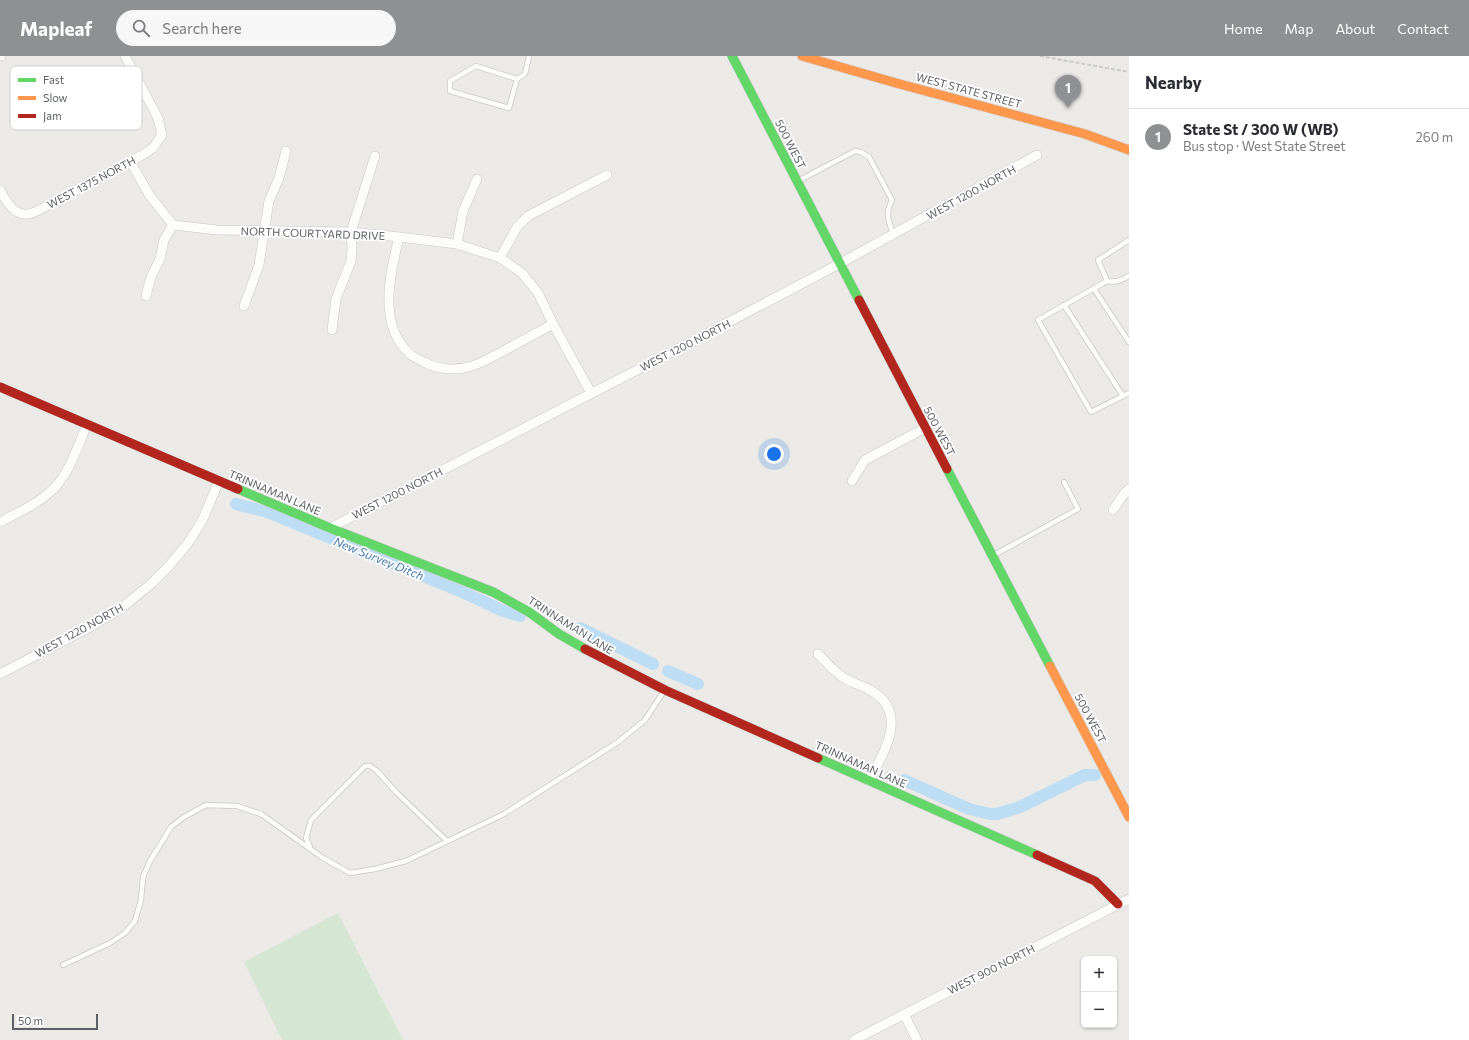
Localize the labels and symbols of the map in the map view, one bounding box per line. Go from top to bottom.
legend [10,66,142,130]
street label: WEST STATE STREET [915,70,1023,110]
text: Fast [43,73,65,86]
pin: 1 [1055,75,1081,108]
text: Slow [43,91,68,104]
text: Jam [43,109,62,123]
street label: 500 WEST [773,117,809,171]
street label: WEST 1375 NORTH [45,153,137,211]
street label: WEST 1200 NORTH [924,162,1018,222]
street label: NORTH COURTYARD DRIVE [241,224,385,242]
street label: WEST 1200 NORTH [637,316,733,374]
street label: 500 WEST [922,404,958,458]
your location [764,444,784,464]
street label: WEST 1200 NORTH [349,464,445,522]
street label: TRINNAMAN LANE [227,467,323,517]
water label: New Survey Ditch [332,534,426,583]
street label: TRINNAMAN LANE [526,593,616,657]
street label: WEST 1220 NORTH [33,600,125,660]
street label: 500 WEST [1073,691,1109,745]
street label: TRINNAMAN LANE [813,738,909,790]
street label: WEST 900 NORTH [945,941,1037,997]
scale bar [12,1012,98,1031]

